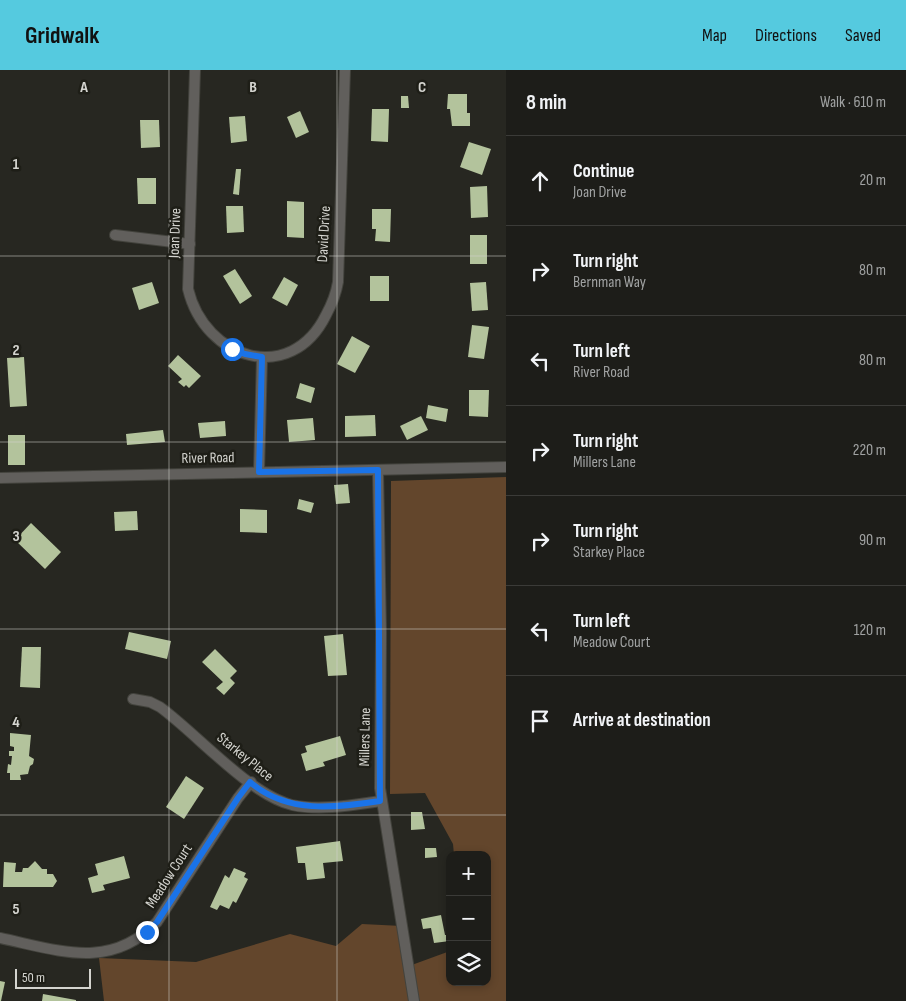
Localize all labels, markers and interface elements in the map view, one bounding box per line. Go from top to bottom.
text: Gridwalk [25,21,99,50]
text: Map [702,25,727,46]
text: Directions [755,25,817,46]
text: Saved [845,25,881,46]
text: A [79,78,88,97]
text: B [249,78,257,97]
text: C [418,78,426,97]
text: 8 min [526,90,567,115]
text: Walk · 610 m [820,93,886,112]
text: 1 [13,155,20,174]
text: Continue [573,160,634,183]
icon: ahead [526,167,554,195]
text: 20 m [859,171,886,190]
text: Joan Drive [573,183,626,202]
street label: David Drive [313,205,335,263]
street label: Joan Drive [165,208,185,259]
text: Turn right [573,250,638,273]
icon: right [526,257,554,285]
text: 80 m [859,261,886,280]
text: Bernman Way [573,273,646,292]
route start [221,338,244,361]
text: Turn left [573,340,630,363]
text: 2 [12,341,20,360]
icon: left [526,347,554,375]
text: 80 m [859,351,886,370]
text: River Road [573,363,630,382]
text: Turn right [573,430,638,453]
icon: right [526,437,554,465]
text: 220 m [853,441,886,460]
street label: River Road [181,448,235,468]
text: Millers Lane [573,453,636,472]
text: Turn right [573,520,638,543]
text: 3 [12,527,20,546]
icon: right [526,527,554,555]
text: 90 m [859,531,886,550]
text: Starkey Place [573,543,645,562]
text: Turn left [573,610,630,633]
icon: left [526,617,554,645]
text: 120 m [854,621,886,640]
text: Meadow Court [573,633,650,652]
street label: Millers Lane [355,707,375,767]
icon: arrive [526,707,554,735]
text: Arrive at destination [573,709,711,732]
text: 4 [12,713,20,732]
street label: Starkey Place [213,728,277,786]
street label: Meadow Court [141,840,197,912]
map controls [446,851,491,986]
button: + [446,851,491,896]
button: − [446,896,491,941]
text: 5 [12,900,20,919]
route end [136,921,159,944]
button: layers [446,941,491,986]
scale bar [15,966,91,989]
text: 50 m [22,969,45,986]

